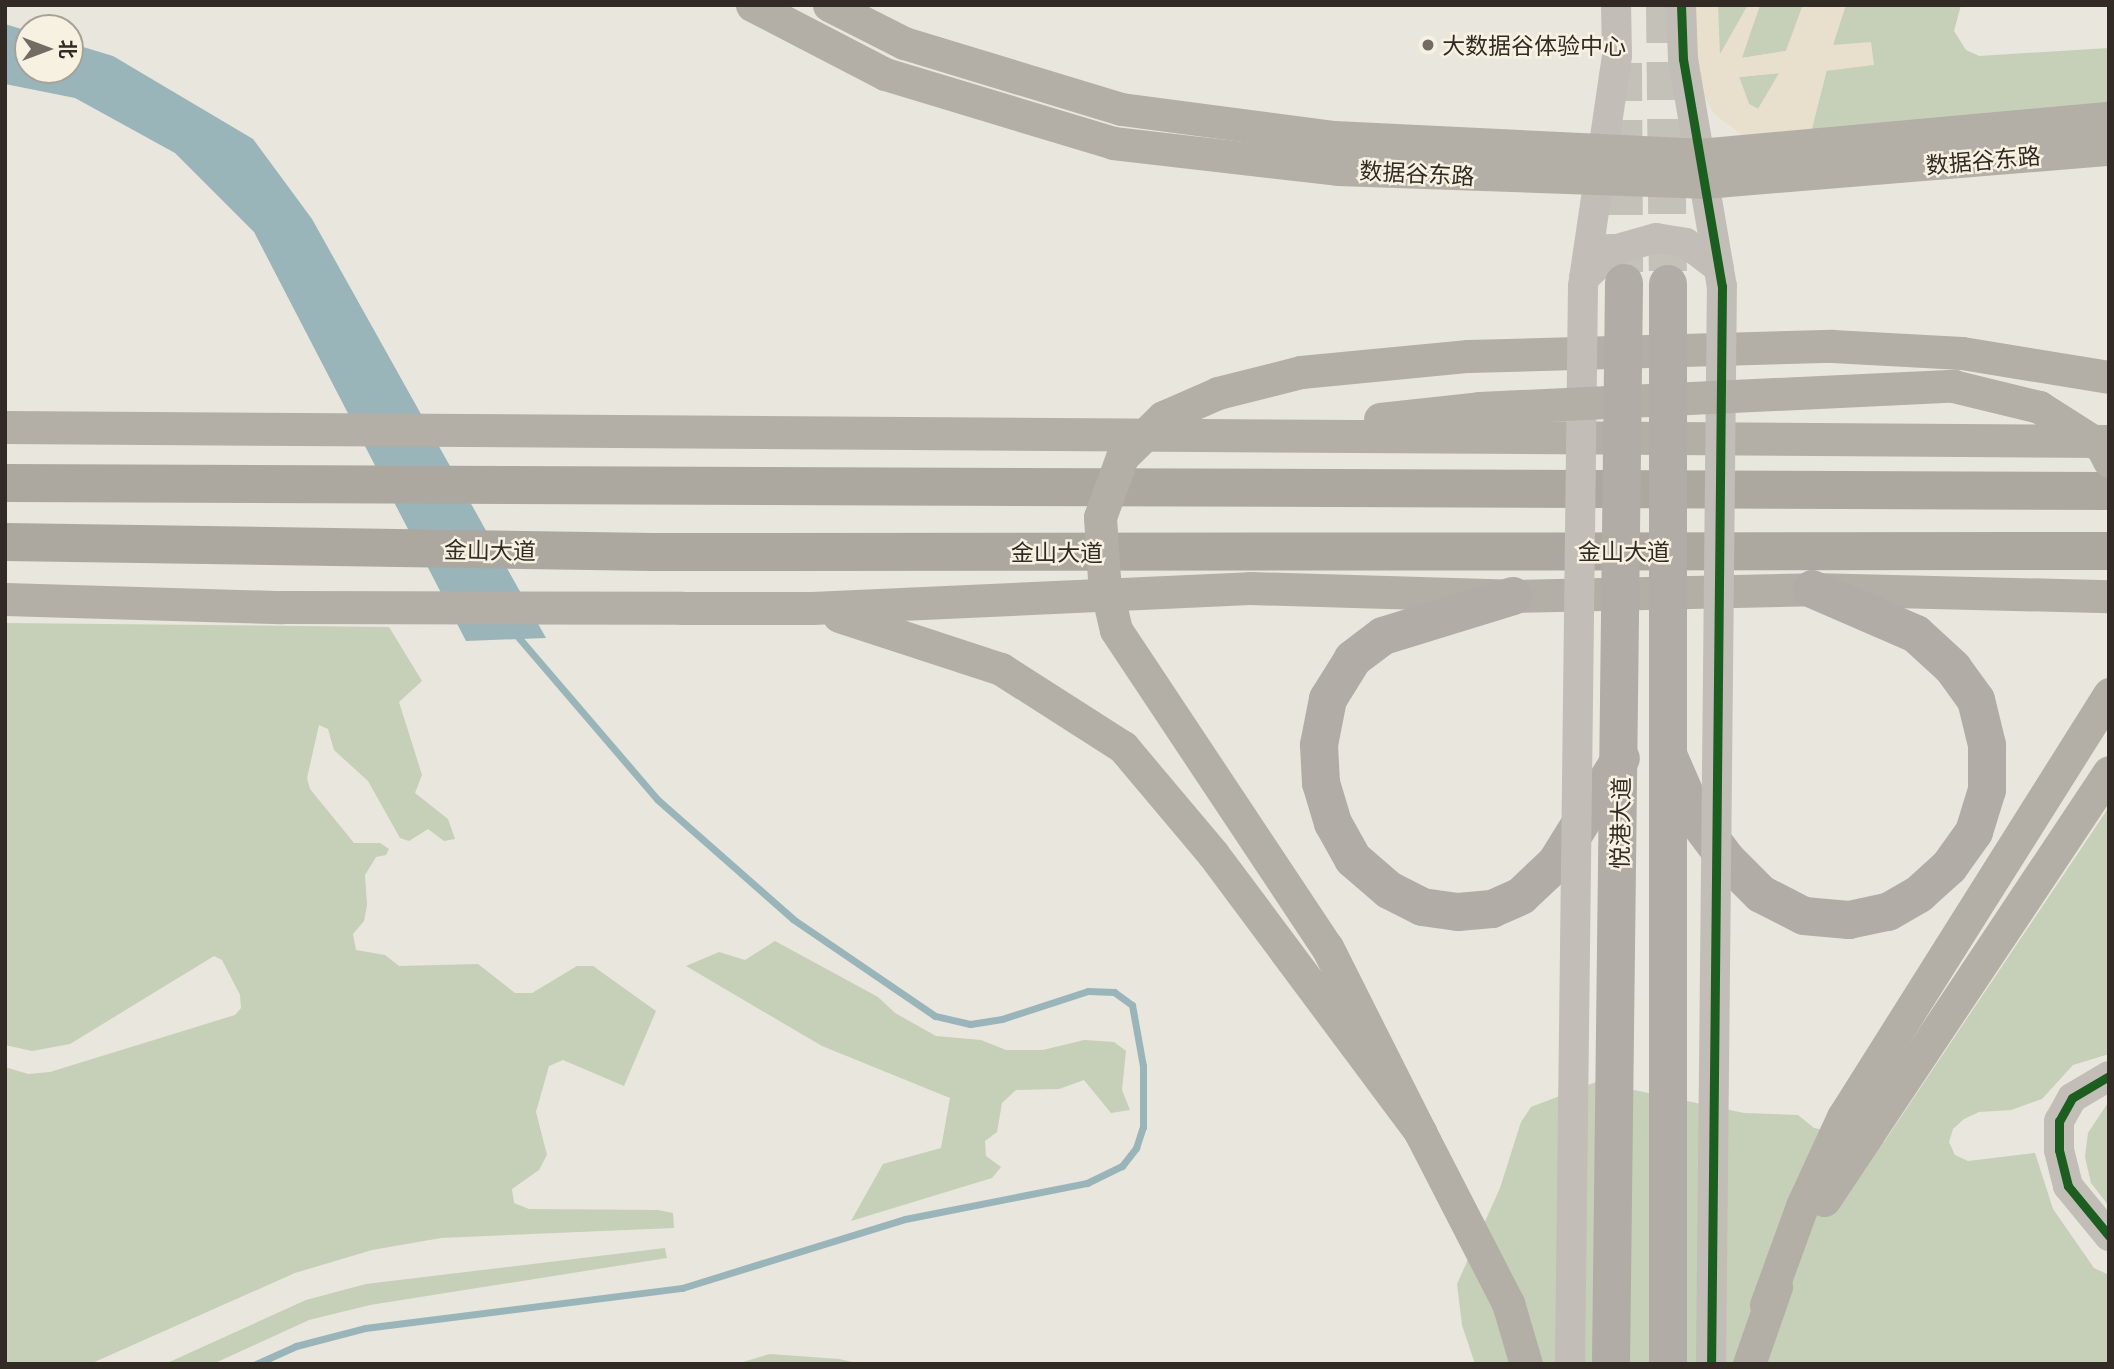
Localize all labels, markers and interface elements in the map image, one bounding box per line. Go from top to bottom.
north arrow [14,14,84,84]
place label: 大数据谷体验中心 [1442,31,1626,59]
marker: 大数据谷体验中心 [1420,37,1436,53]
text: 北 [57,39,80,59]
street label: 数据谷东路 [1925,141,2041,179]
street label: 数据谷东路 [1359,156,1475,190]
street label: 金山大道 [444,535,536,565]
street label: 金山大道 [1578,537,1670,565]
street label: 金山大道 [1011,538,1103,566]
street label: 悦港大道 [1605,777,1635,869]

